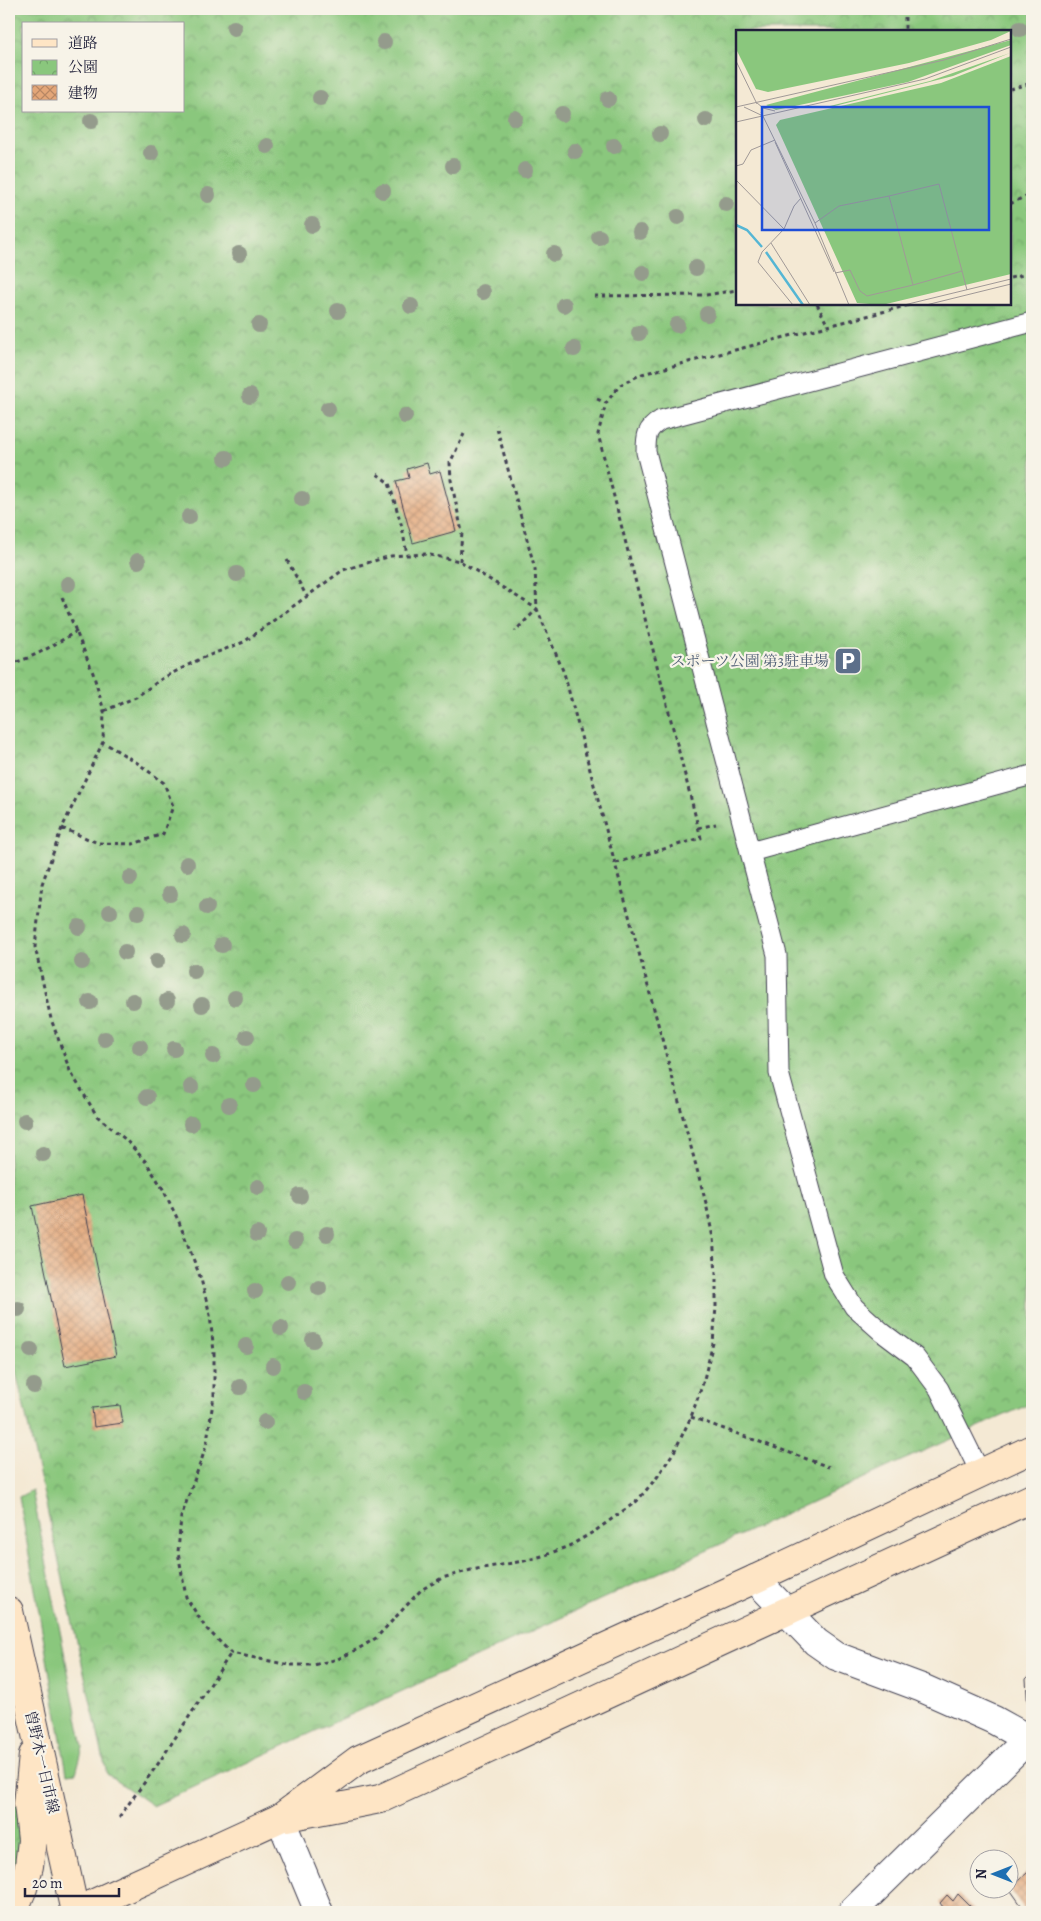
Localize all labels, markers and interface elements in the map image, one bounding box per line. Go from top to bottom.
legend [22,22,185,112]
inset map [736,30,1011,305]
text: 道路 [68,33,98,53]
text: 公園 [68,57,98,77]
text: 建物 [68,83,98,103]
parking icon: スポーツ公園 第3駐車場 [833,646,863,676]
place label: スポーツ公園 第3駐車場 [670,651,829,671]
street label: 曽野木一日市線 [20,1709,64,1815]
north arrow [968,1848,1018,1898]
scale bar [25,1866,119,1898]
text: N [972,1869,991,1879]
text: 20 m [32,1873,63,1893]

